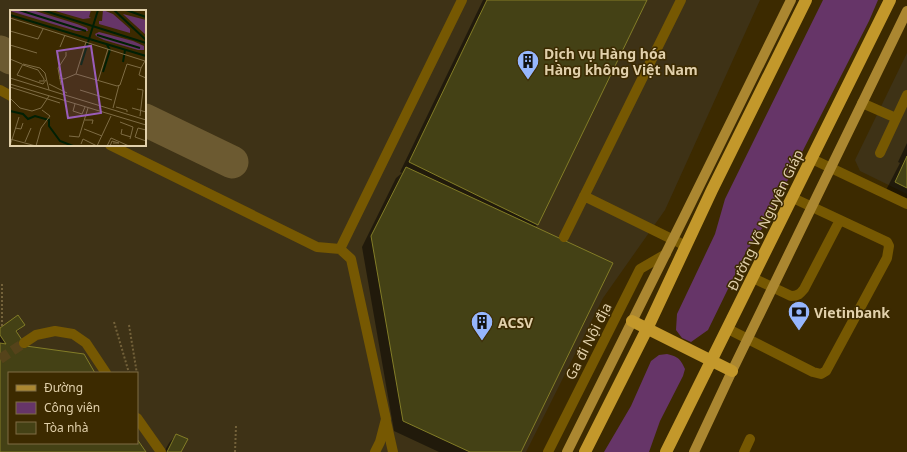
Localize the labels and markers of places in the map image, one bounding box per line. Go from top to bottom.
place label: Dịch vụ Hàng hóa Hàng không Việt Nam [544,44,698,79]
building icon: Dịch vụ Hàng hóa Hàng không Việt Nam [515,48,541,81]
bank icon: Vietinbank [786,299,812,332]
place label: Vietinbank [814,303,890,322]
building icon: ACSV [469,309,495,342]
place label: ACSV [498,313,534,332]

